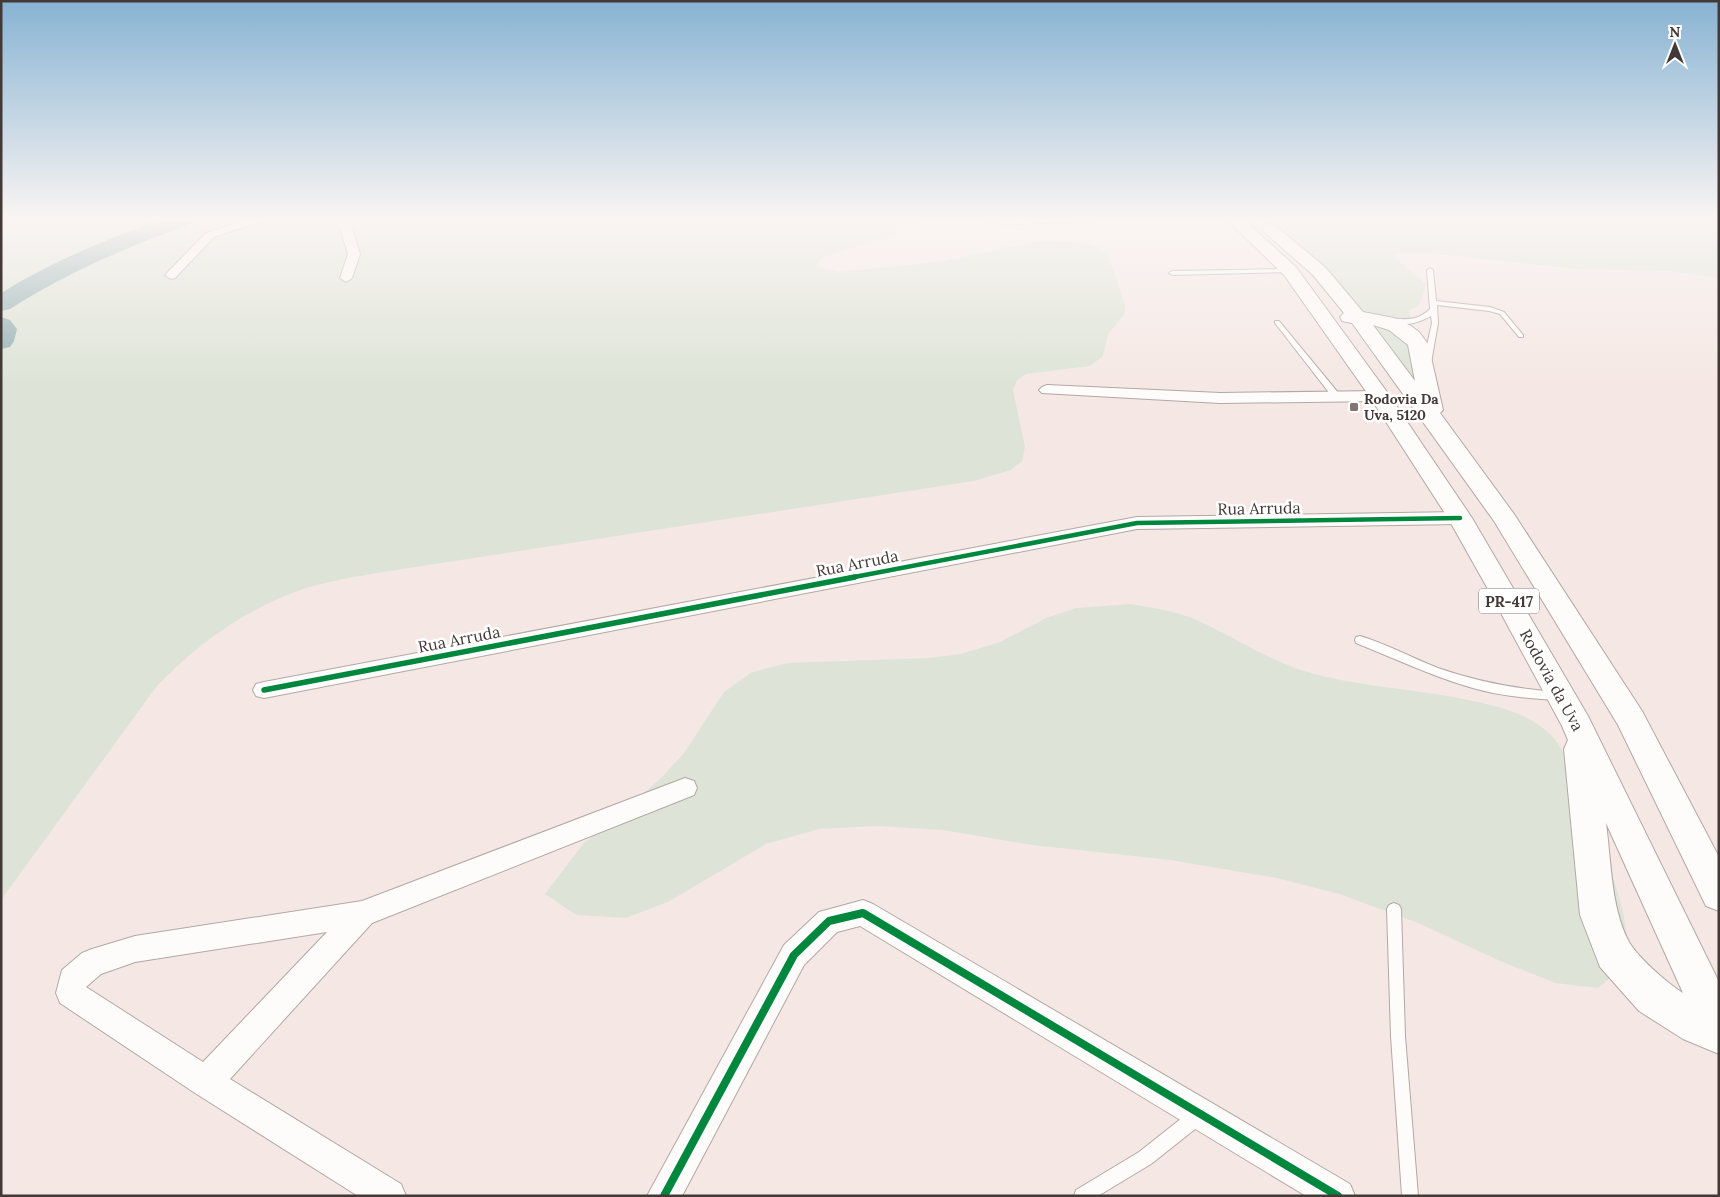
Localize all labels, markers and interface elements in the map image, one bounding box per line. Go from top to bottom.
north arrow [1650,20,1700,70]
text: N [1670,23,1681,41]
place label: Rodovia Da Uva, 5120 [1364,390,1439,424]
marker: Rodovia Da Uva, 5120 [1348,401,1360,413]
street label: Rua Arruda [1217,497,1301,519]
street label: Rua Arruda [814,545,900,581]
road number: PR-417 [1479,588,1539,614]
street label: Rua Arruda [416,621,502,657]
street label: Rodovia da Uva [1516,626,1588,734]

